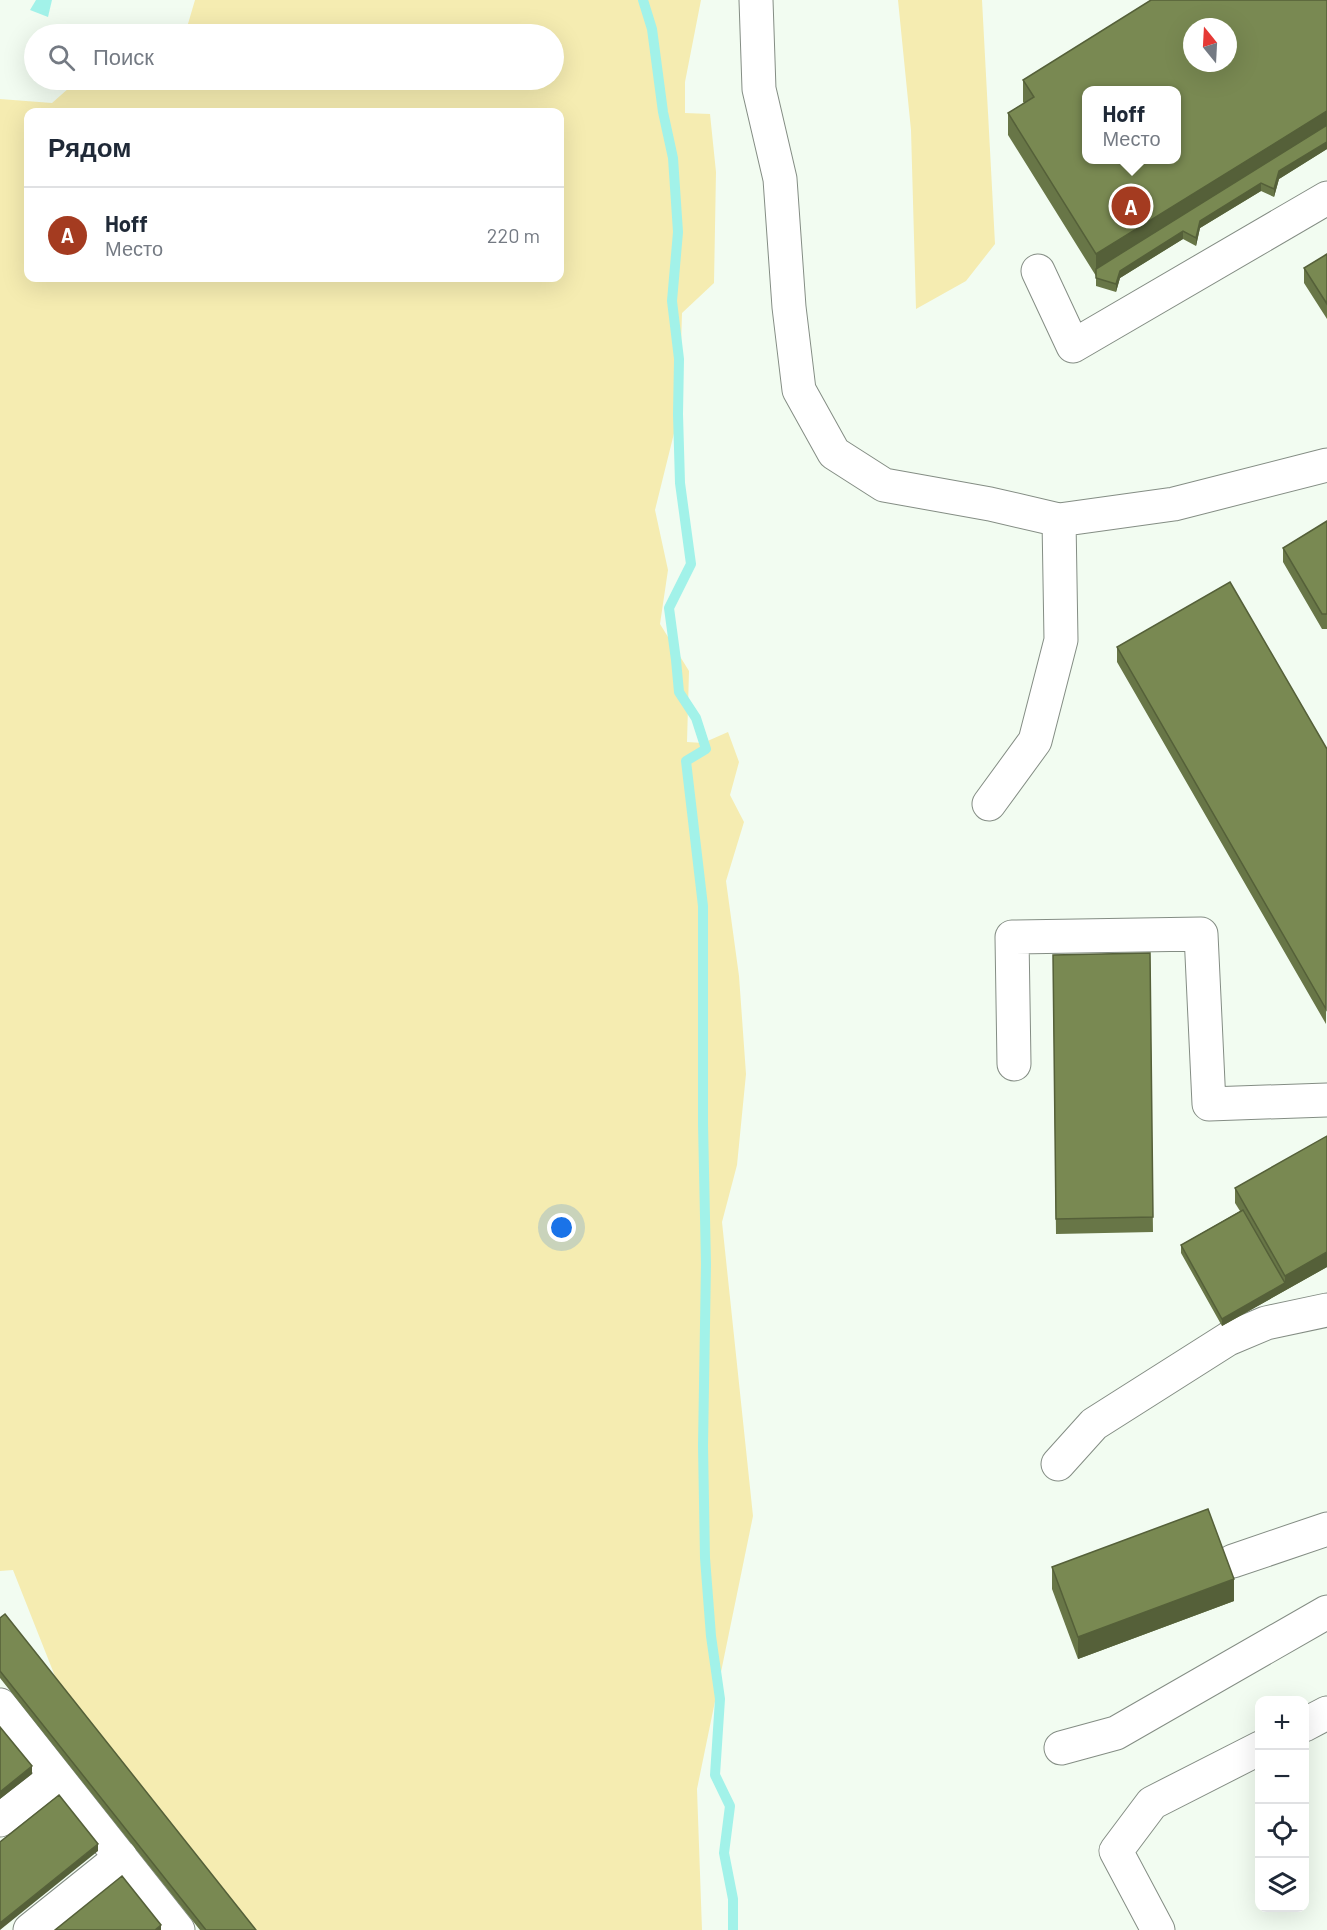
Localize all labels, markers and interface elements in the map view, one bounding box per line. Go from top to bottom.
north arrow [1183,18,1237,72]
search box [24,24,564,90]
icon: search [45,41,78,74]
text: Поиск [93,43,154,69]
popup [1082,86,1181,164]
text: Hoff [1102,100,1145,126]
text: Место [1102,126,1161,150]
text: Рядом [48,131,131,162]
pin: A [1112,184,1150,228]
text: Hoff [105,210,148,236]
text: A [61,223,74,247]
text: 220 m [487,223,540,247]
text: Место [105,236,163,260]
your location [547,1213,576,1242]
map controls [1255,1696,1309,1912]
button: + [1255,1696,1309,1750]
button: − [1255,1750,1309,1804]
button: locate [1255,1804,1309,1858]
button: layers [1255,1858,1309,1912]

